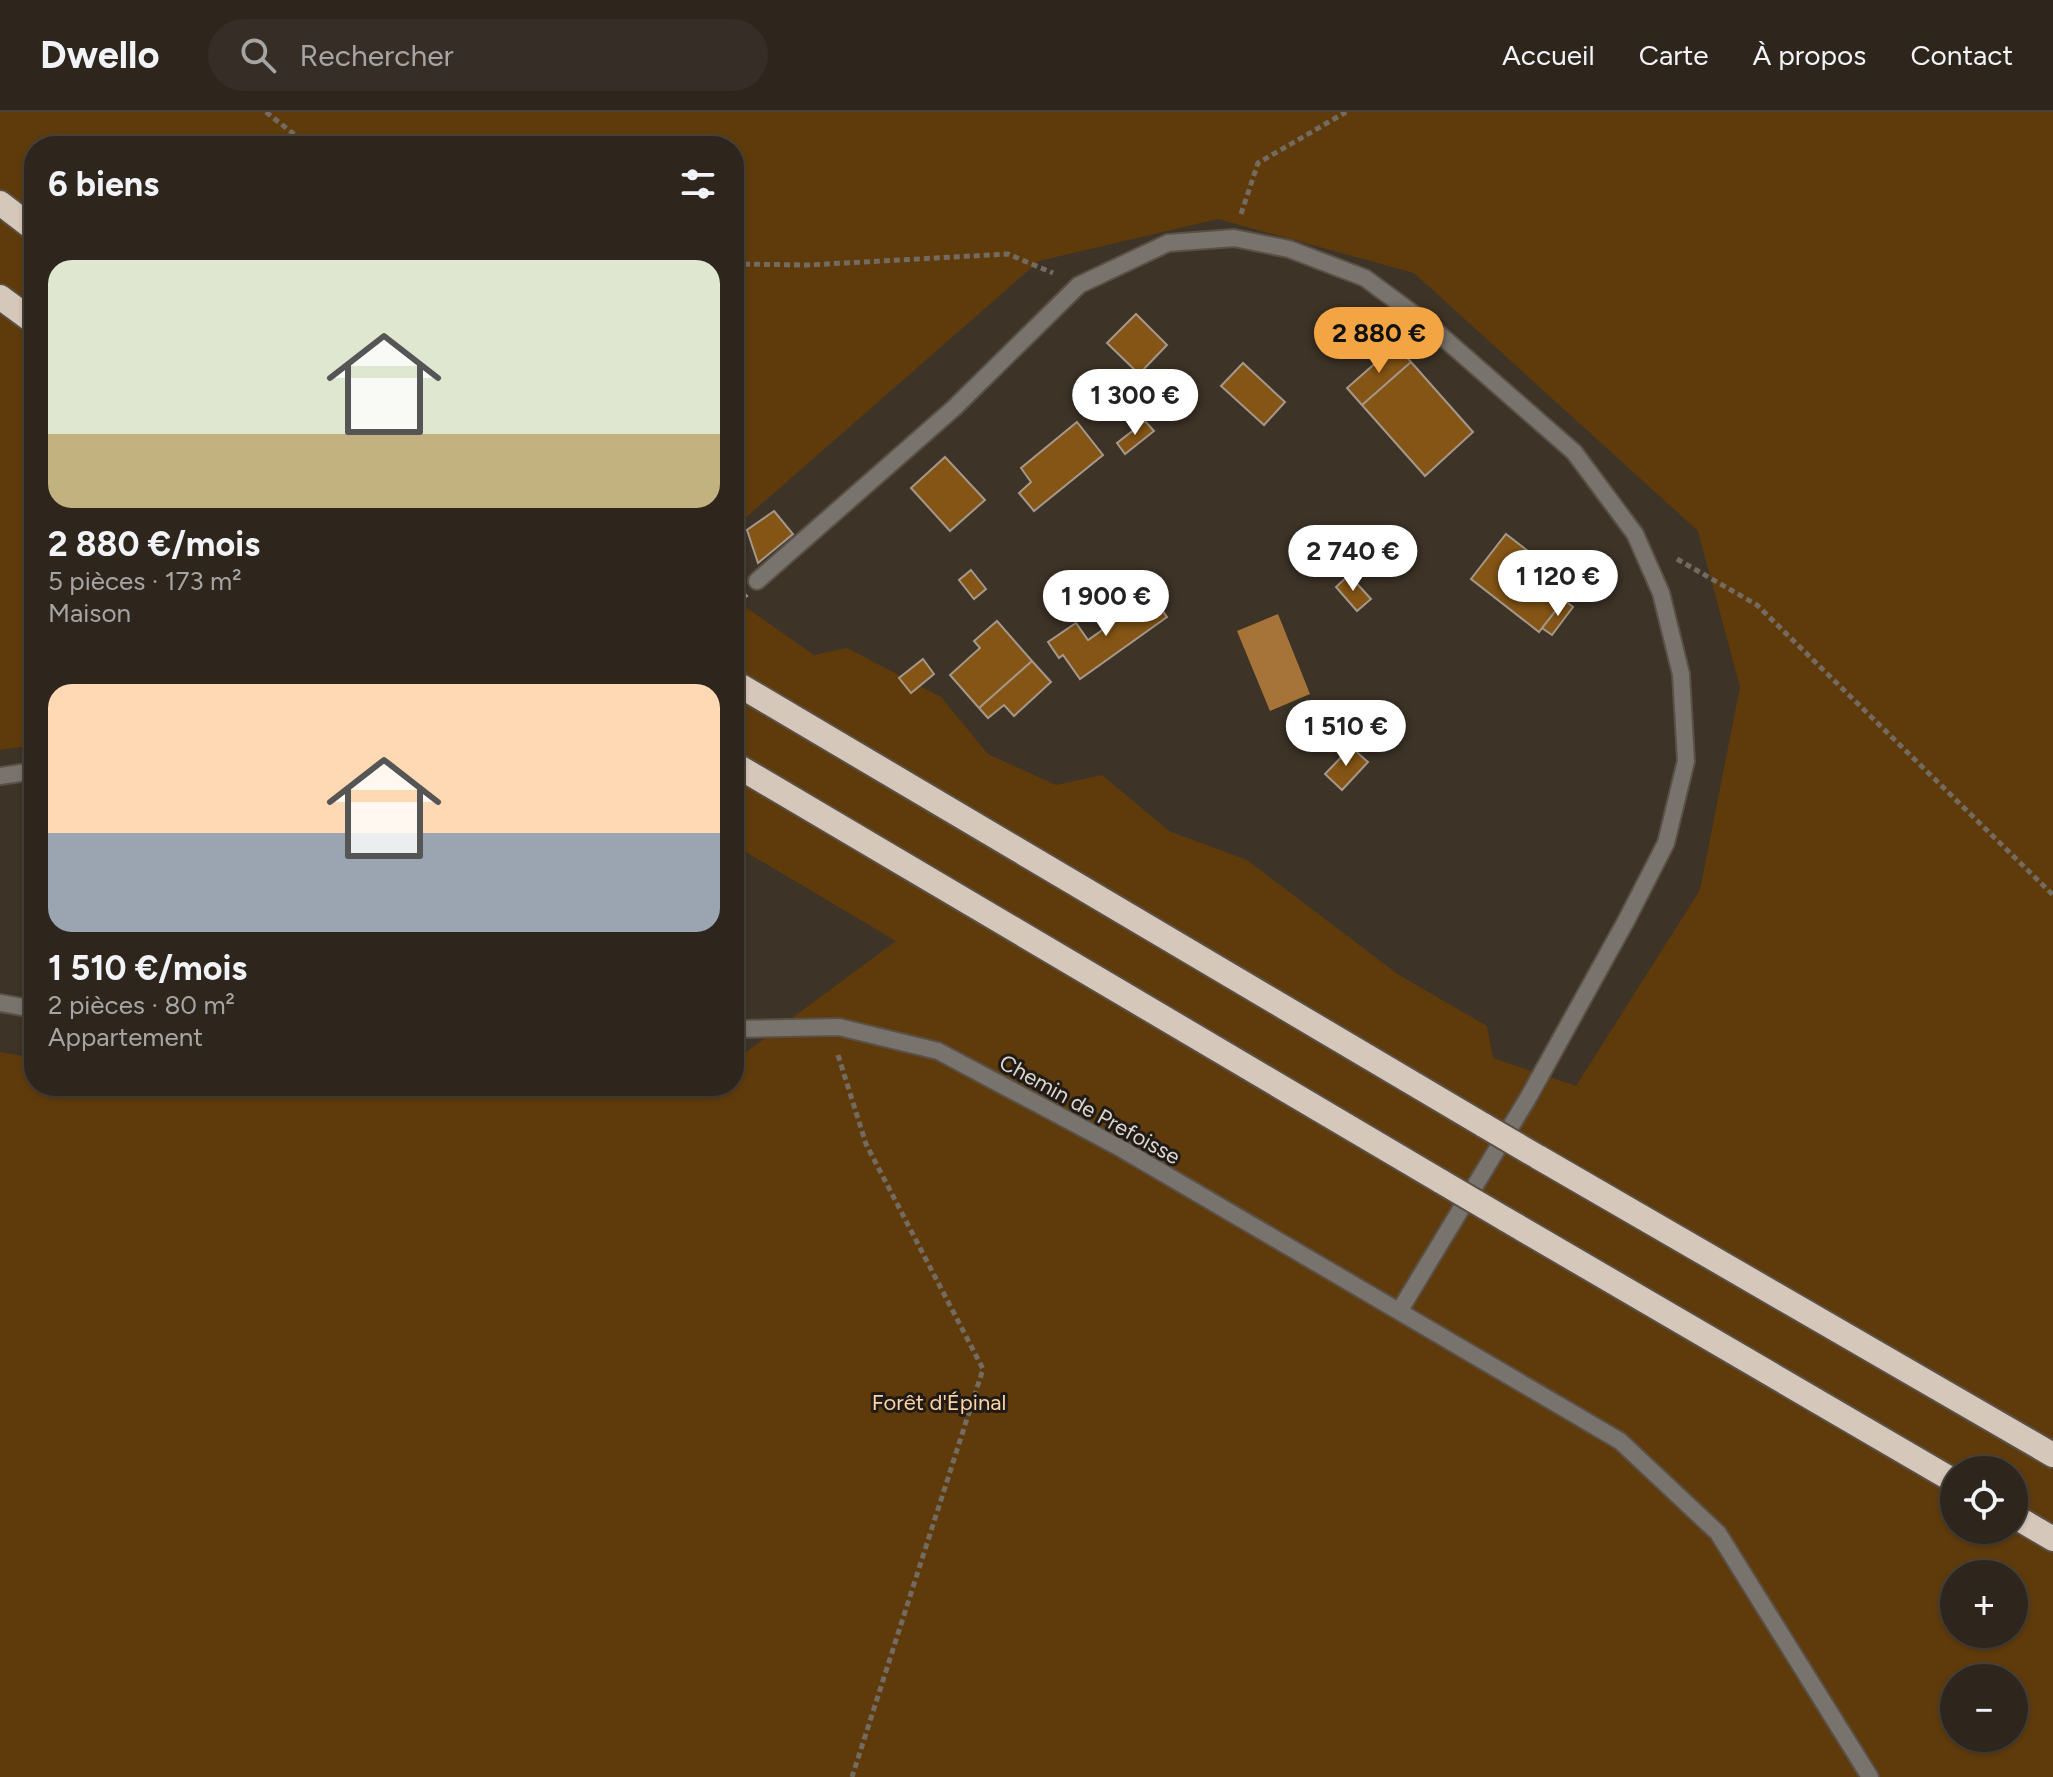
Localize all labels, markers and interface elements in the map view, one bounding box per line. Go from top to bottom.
search box [208,19,768,91]
text: Dwello [40,32,160,78]
icon: search [236,33,280,77]
text: Rechercher [300,37,454,74]
text: Accueil [1502,38,1595,72]
text: Carte [1639,38,1708,72]
text: À propos [1752,38,1866,72]
text: Contact [1910,38,2013,72]
icon: filters [676,162,720,206]
text: 6 biens [48,164,159,205]
pin: 2 880 € [1305,307,1453,375]
icon: home [312,312,456,456]
text: 2 880 € [1332,317,1426,349]
pin: 1 300 € [1061,369,1209,437]
text: 1 300 € [1090,379,1180,411]
text: 2 880 €/mois [48,524,260,565]
pin: 2 740 € [1279,525,1427,593]
text: 2 740 € [1306,535,1400,567]
pin: 1 120 € [1484,550,1632,618]
text: 1 120 € [1516,560,1600,592]
text: 5 pièces · 173 m² [48,565,242,597]
pin: 1 900 € [1032,570,1180,638]
text: 1 900 € [1061,580,1151,612]
text: Maison [48,597,131,629]
pin: 1 510 € [1272,700,1420,768]
text: 1 510 € [1304,710,1388,742]
icon: home [312,736,456,880]
text: 1 510 €/mois [48,948,247,989]
text: 2 pièces · 80 m² [48,989,235,1021]
text: Appartement [48,1021,203,1053]
street label: Chemin de Prefoisse [995,1049,1185,1170]
park label: Forêt d'Épinal [872,1389,1006,1416]
map controls [1940,1456,2028,1752]
button: locate [1940,1456,2028,1544]
button: + [1940,1560,2028,1648]
button: − [1940,1664,2028,1752]

